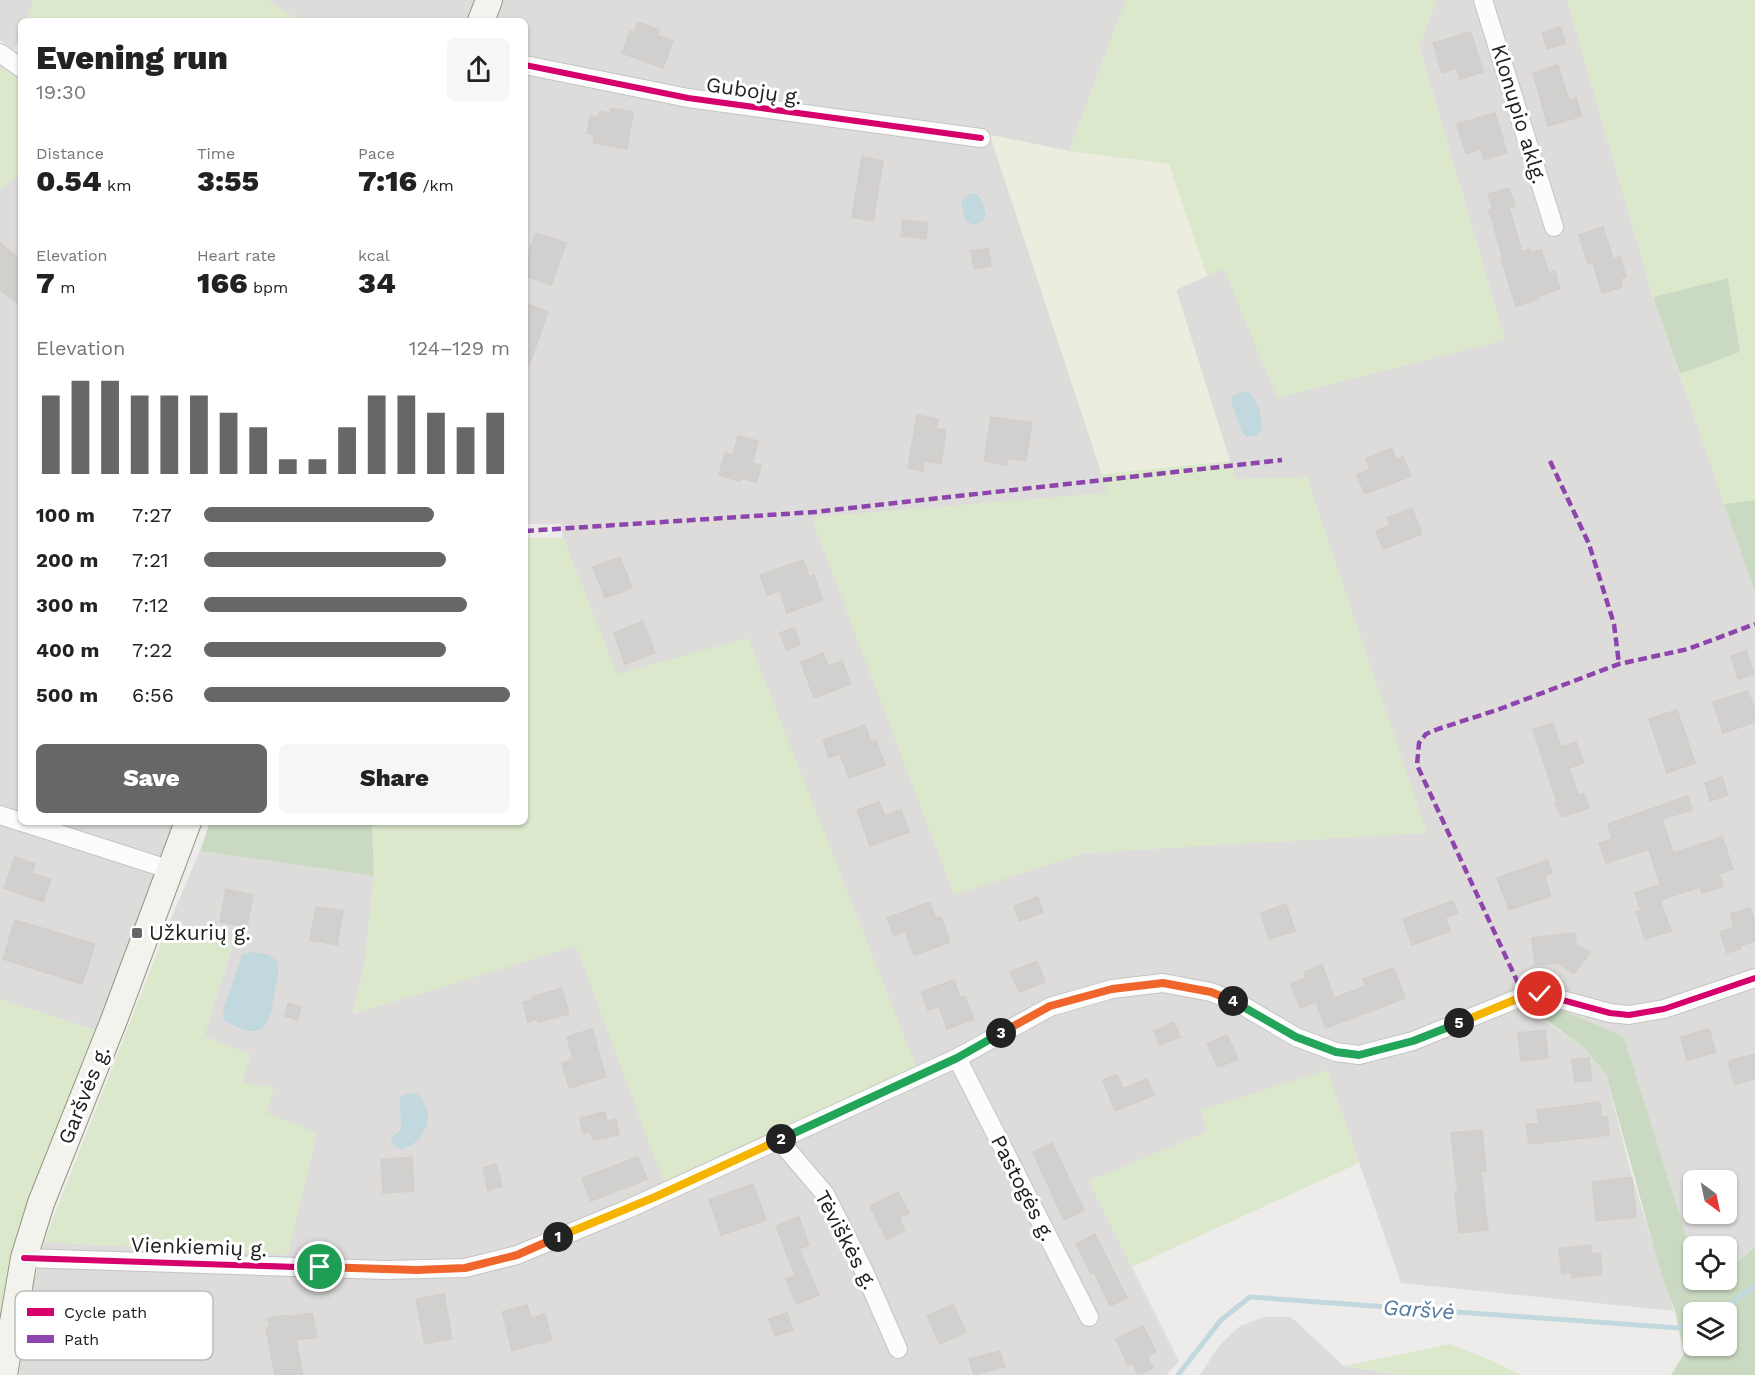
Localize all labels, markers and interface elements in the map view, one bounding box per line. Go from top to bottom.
text: Evening run [36,38,228,77]
button: share [447,38,510,101]
street label: Klonupio aklg. [1486,41,1553,186]
street label: Gubojų g. [705,71,804,110]
text: 19:30 [36,80,86,104]
text: Distance [36,144,104,163]
text: Time [197,144,235,163]
text: Pace [358,144,395,163]
text: 0.54 [36,163,102,198]
text: 3:55 [197,163,259,198]
text: 7:16 [358,163,417,198]
text: km [102,176,131,195]
text: /km [417,176,454,195]
text: Elevation [36,246,107,265]
text: Heart rate [197,246,276,265]
text: kcal [358,246,390,265]
text: 7 [36,265,55,300]
text: 166 [197,265,248,300]
text: 34 [358,265,396,300]
text: m [55,278,75,297]
text: bpm [248,278,288,297]
text: Elevation [36,336,125,360]
text: 124–129 m [409,336,510,360]
text: 100 m [36,503,95,527]
text: 7:27 [132,503,172,527]
text: 200 m [36,548,98,572]
text: 7:21 [132,548,169,572]
text: 300 m [36,593,98,617]
text: 7:12 [132,593,169,617]
text: 400 m [36,638,99,662]
text: 7:22 [132,638,172,662]
text: 500 m [36,683,98,707]
text: 6:56 [132,683,174,707]
button: Save [36,744,267,813]
button: Share [279,744,510,813]
place label: Užkurių g. [149,920,251,945]
marker: Užkurių g. [130,926,144,940]
pin [1514,968,1565,1019]
icon: check [1523,977,1556,1010]
pin: 4 [1218,986,1248,1016]
text: 4 [1228,991,1238,1010]
pin: 5 [1444,1008,1474,1038]
text: 5 [1454,1013,1464,1032]
pin: 3 [986,1018,1016,1048]
text: 3 [996,1023,1006,1042]
street label: Garšvės g. [52,1042,115,1148]
pin: 2 [766,1124,796,1154]
text: 2 [776,1129,786,1148]
street label: Pastogės g. [986,1131,1061,1245]
north arrow [1683,1170,1737,1224]
map controls [1683,1170,1737,1356]
street label: Tėviškės g. [810,1186,883,1293]
pin: 1 [543,1222,573,1252]
text: 1 [555,1227,561,1246]
street label: Vienkiemių g. [130,1232,268,1261]
button: locate [1683,1236,1737,1290]
pin [294,1241,345,1292]
icon: arrive [303,1250,336,1283]
legend [15,1291,213,1360]
water label: Garšvė [1382,1295,1456,1324]
button: layers [1683,1302,1737,1356]
text: Cycle path [64,1303,147,1322]
text: Path [64,1330,99,1349]

